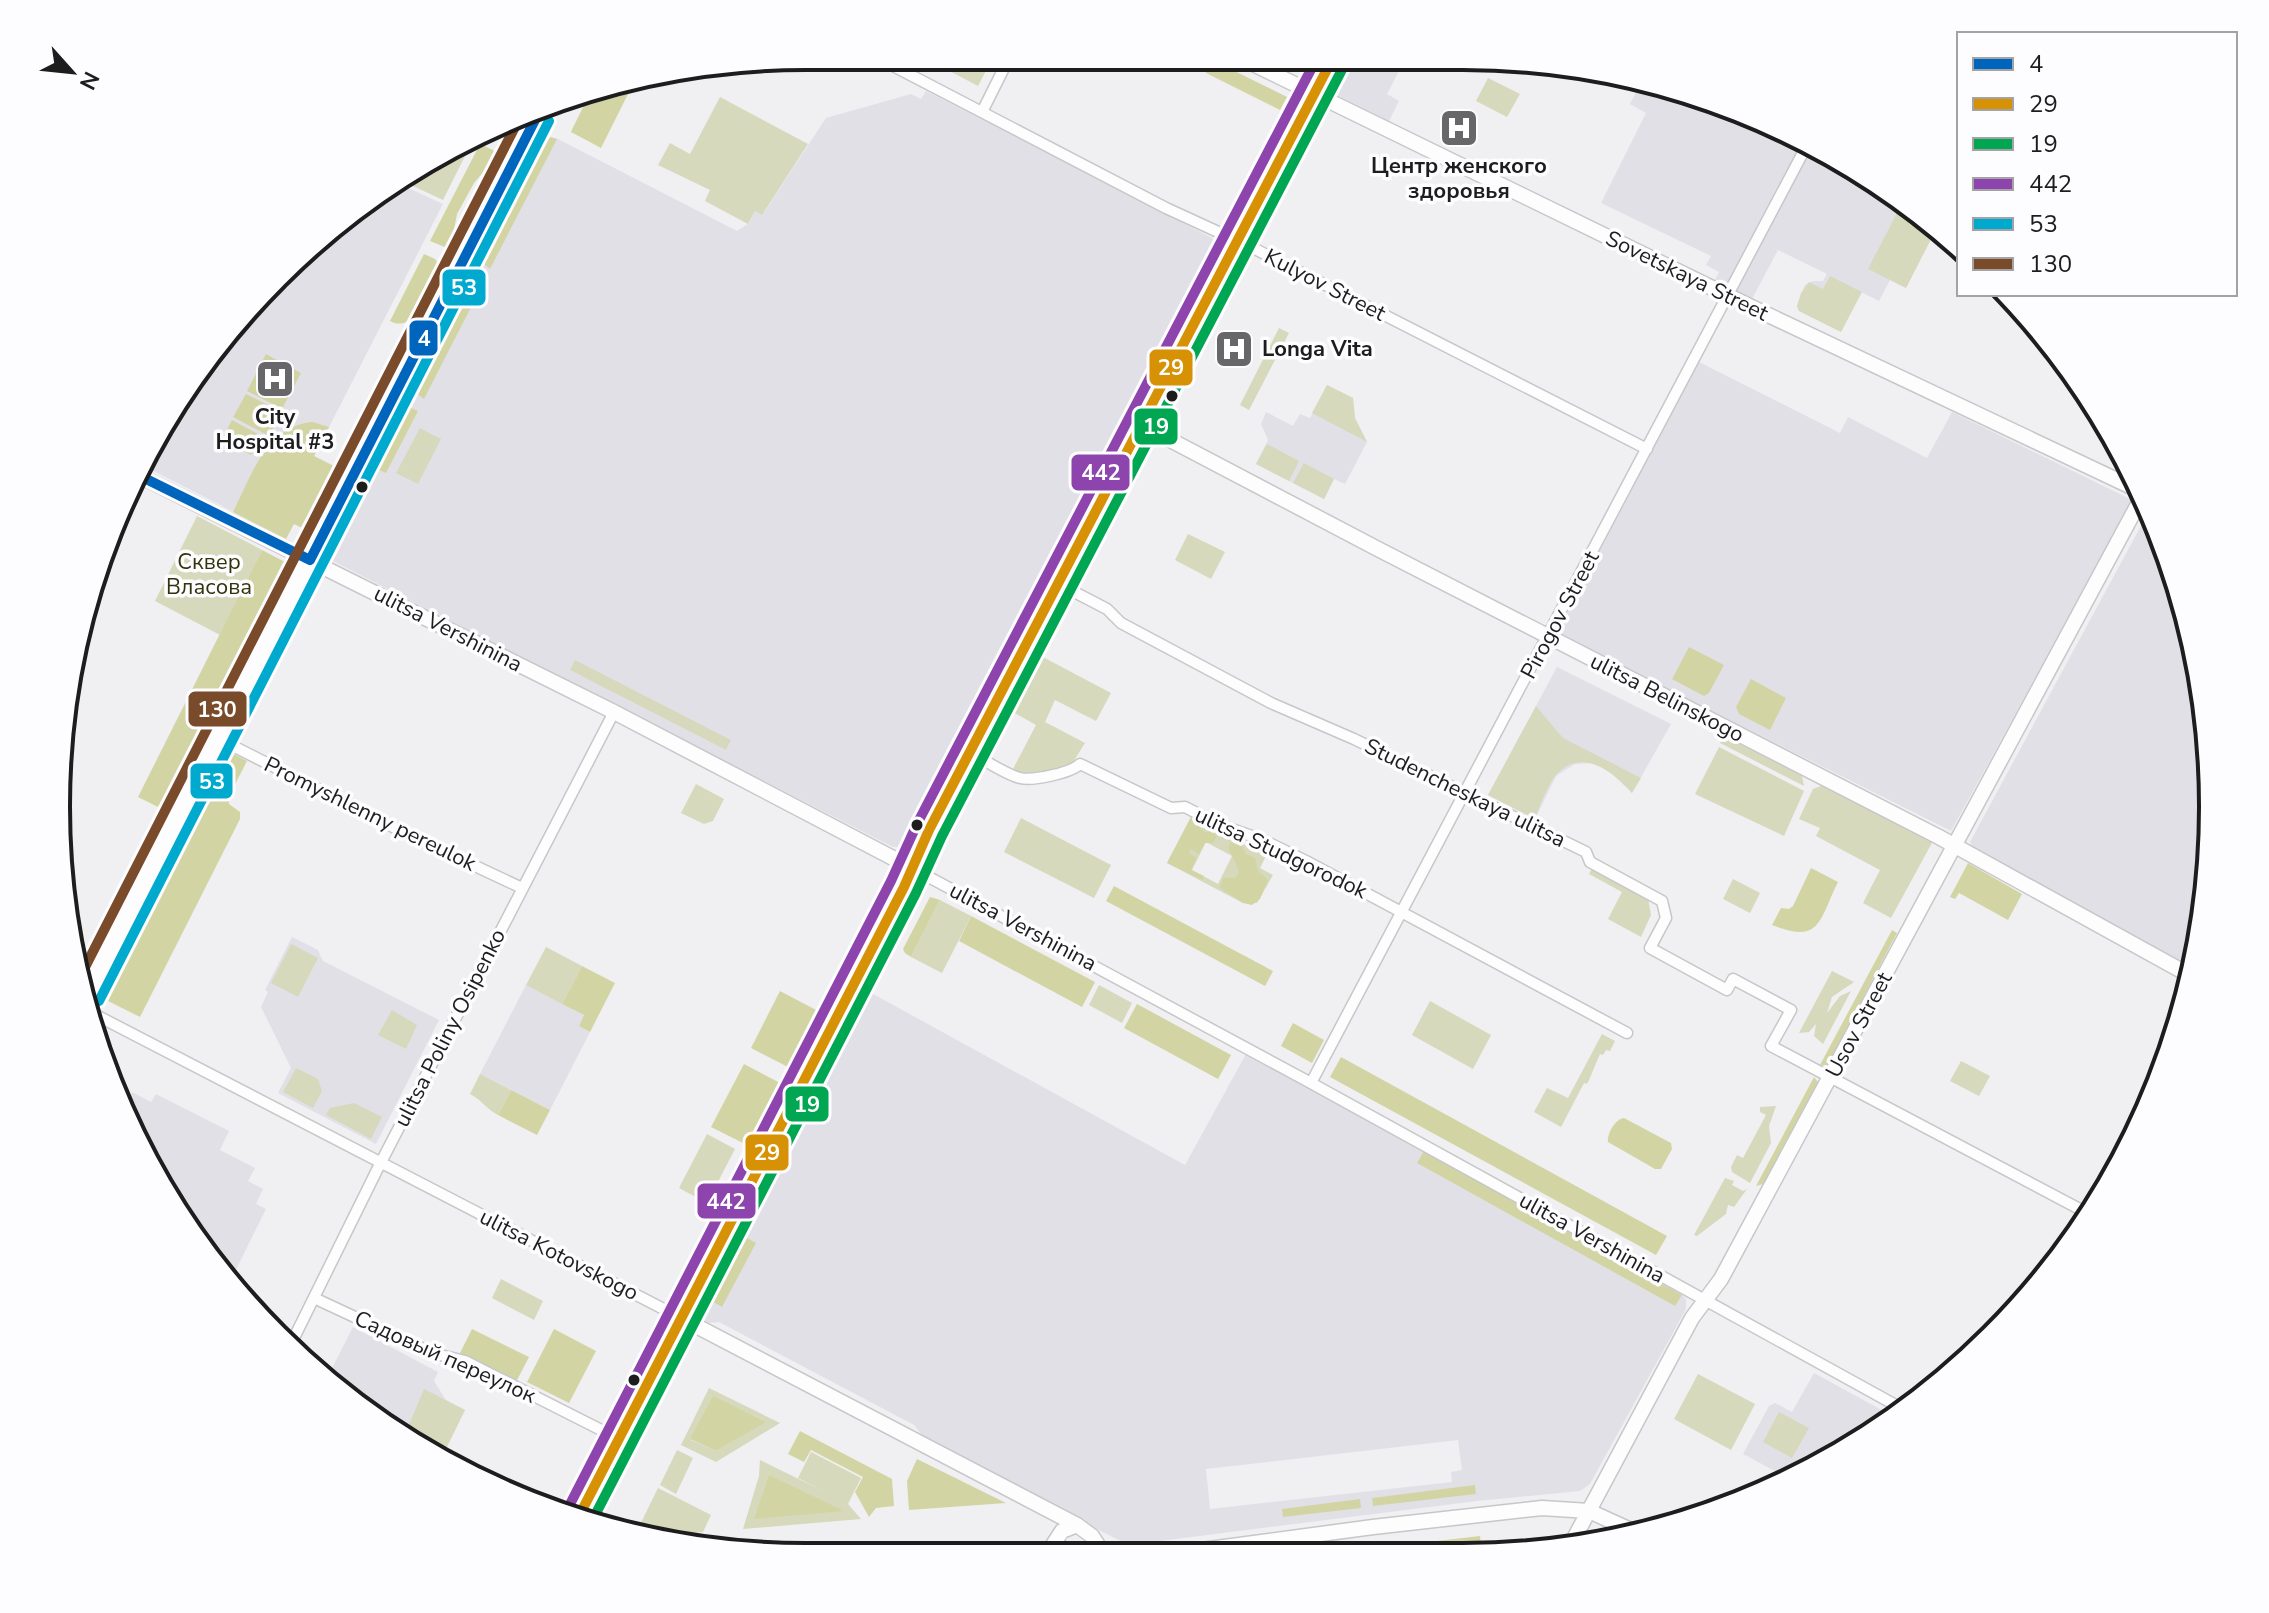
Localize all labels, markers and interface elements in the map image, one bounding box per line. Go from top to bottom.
north arrow [32,32,112,112]
legend [1957,32,2237,296]
text: 4 [2029,48,2043,80]
text: N [72,66,106,95]
text: 29 [2029,88,2058,120]
hospital icon: Центр женского здоровья [1438,107,1480,149]
text: 19 [2029,128,2058,160]
place label: Центр женского здоровья [1371,151,1547,206]
text: 442 [2029,168,2072,200]
text: 53 [2029,208,2058,240]
street label: Sovetskaya Street [1601,224,1774,329]
street label: Kulyov Street [1259,242,1391,329]
text: 130 [2029,248,2072,280]
line badge: 53 [441,268,487,307]
text: 53 [451,273,477,303]
line badge: 4 [408,319,439,357]
text: 4 [417,324,431,354]
hospital icon: Longa Vita [1213,328,1255,370]
place label: Longa Vita [1262,334,1373,364]
line badge: 29 [1148,348,1194,387]
text: 29 [1158,353,1184,383]
hospital icon: City Hospital #3 [254,358,296,400]
unlabelled marker [1164,388,1180,404]
place label: City Hospital #3 [215,402,335,457]
line badge: 19 [1133,407,1179,446]
text: 19 [1143,412,1169,442]
line badge: 442 [1070,453,1131,492]
text: 442 [1081,458,1121,488]
unlabelled marker [354,479,370,495]
street label: Pirogov Street [1514,545,1606,684]
park label: Сквер Власова [166,547,252,602]
street label: ulitsa Vershinina [369,579,527,679]
street label: ulitsa Belinskogo [1585,646,1749,750]
line badge: 130 [187,690,248,728]
text: 130 [197,695,237,725]
street label: Studencheskaya ulitsa [1359,731,1571,855]
street label: Promyshlenny pereulok [259,750,482,879]
line badge: 53 [189,762,234,800]
text: 53 [199,767,225,797]
street label: ulitsa Studgorodok [1190,800,1373,907]
unlabelled marker [909,817,925,833]
street label: ulitsa Vershinina [944,876,1102,978]
street label: ulitsa Poliny Osipenko [387,924,513,1132]
street label: Usov Street [1819,967,1900,1083]
line badge: 19 [784,1085,830,1123]
text: 19 [794,1090,820,1120]
line badge: 29 [744,1133,790,1172]
text: 29 [754,1138,780,1168]
line badge: 442 [696,1182,757,1220]
street label: ulitsa Vershinina [1514,1185,1670,1291]
text: 442 [706,1187,746,1217]
street label: ulitsa Kotovskogo [474,1202,644,1308]
street label: Садовый переулок [350,1304,541,1411]
unlabelled marker [626,1372,642,1388]

